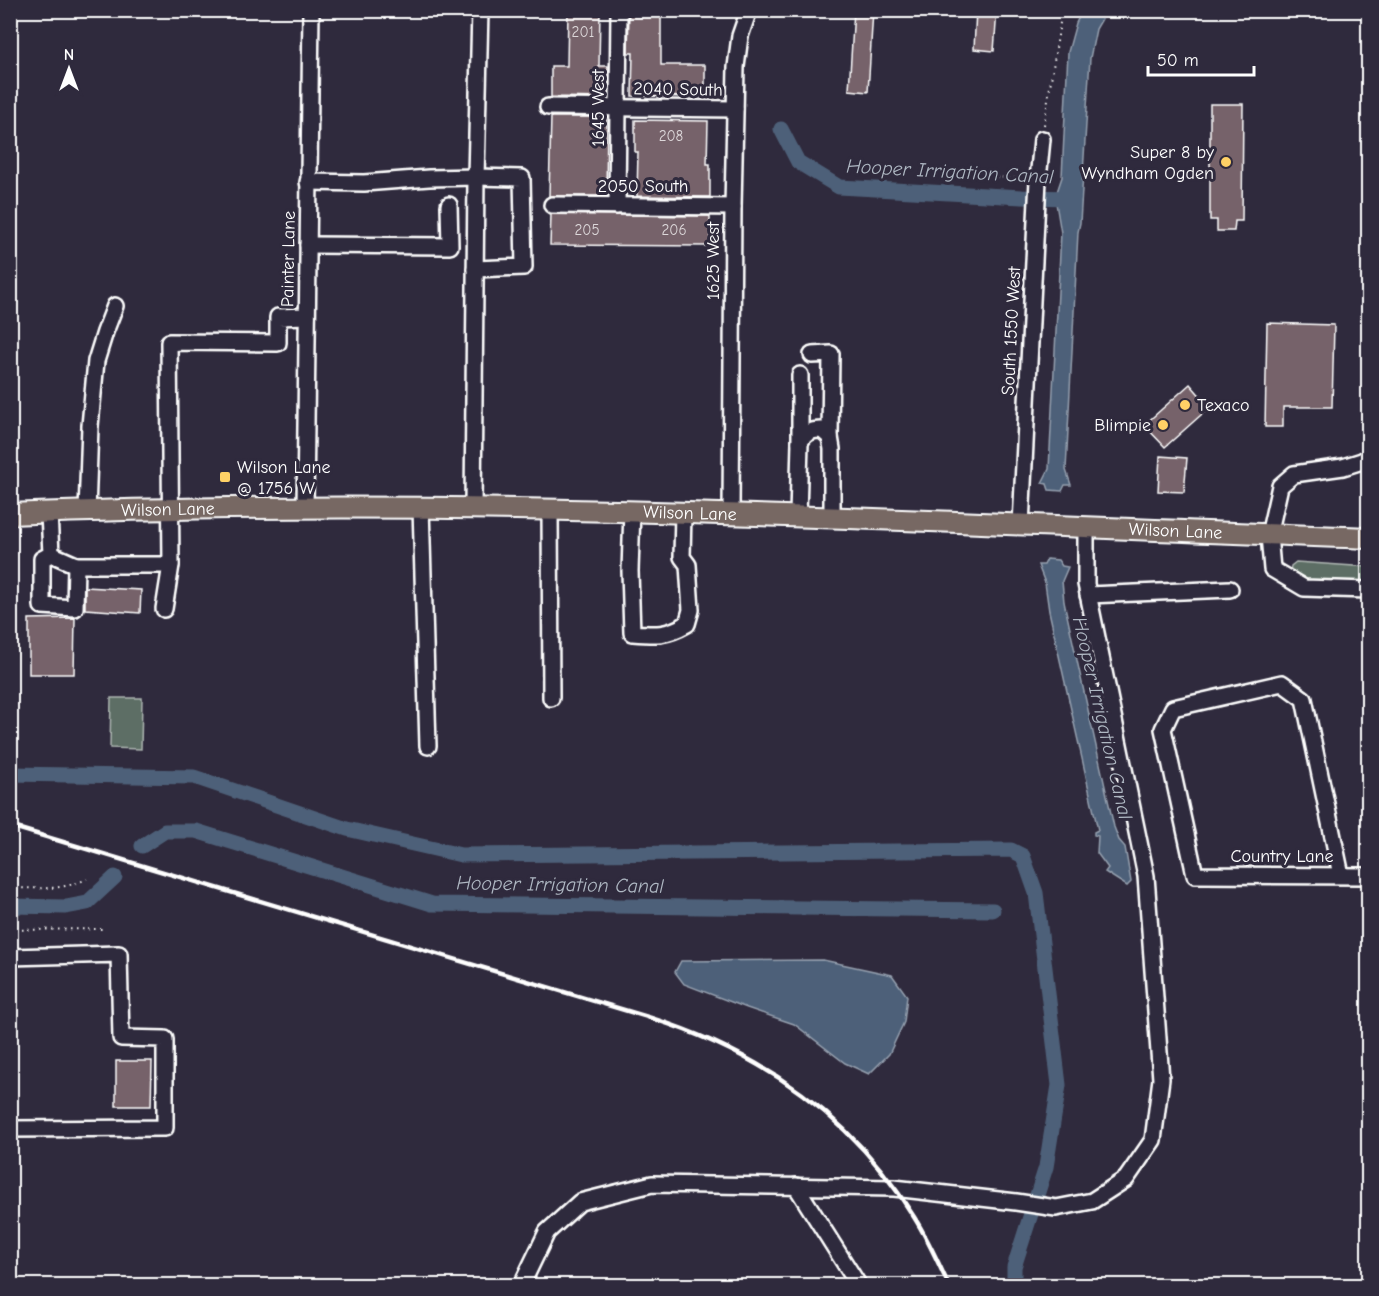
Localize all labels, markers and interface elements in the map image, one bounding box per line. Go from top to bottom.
house number: 201 [572,23,595,41]
north arrow [39,39,99,99]
scale bar [1148,39,1254,77]
text: N [64,46,74,64]
text: 50 m [1157,50,1199,71]
street label: 1645 West [588,68,609,147]
street label: 2040 South [633,78,723,101]
house number: 208 [659,127,683,145]
place label: Super 8 by Wyndham Ogden [1081,142,1215,184]
water label: Hooper Irrigation Canal [846,155,1055,188]
marker: Super 8 by Wyndham Ogden [1219,155,1233,169]
street label: 2050 South [598,176,688,197]
street label: Painter Lane [277,211,300,307]
house number: 205 [574,221,600,239]
house number: 206 [661,221,687,239]
street label: 1625 West [703,221,724,300]
street label: South 1550 West [998,265,1025,396]
place label: Texaco [1197,395,1250,416]
marker: Texaco [1178,398,1192,412]
place label: Blimpie [1094,415,1151,436]
marker: Blimpie [1156,418,1170,432]
place label: Wilson Lane @ 1756 W [237,457,331,499]
marker: Wilson Lane @ 1756 W [218,470,232,484]
street label: Wilson Lane [121,498,215,521]
street label: Wilson Lane [643,502,737,525]
street label: Wilson Lane [1128,519,1223,544]
water label: Hooper Irrigation Canal [1068,614,1137,822]
street label: Country Lane [1230,846,1334,867]
water label: Hooper Irrigation Canal [456,871,665,898]

